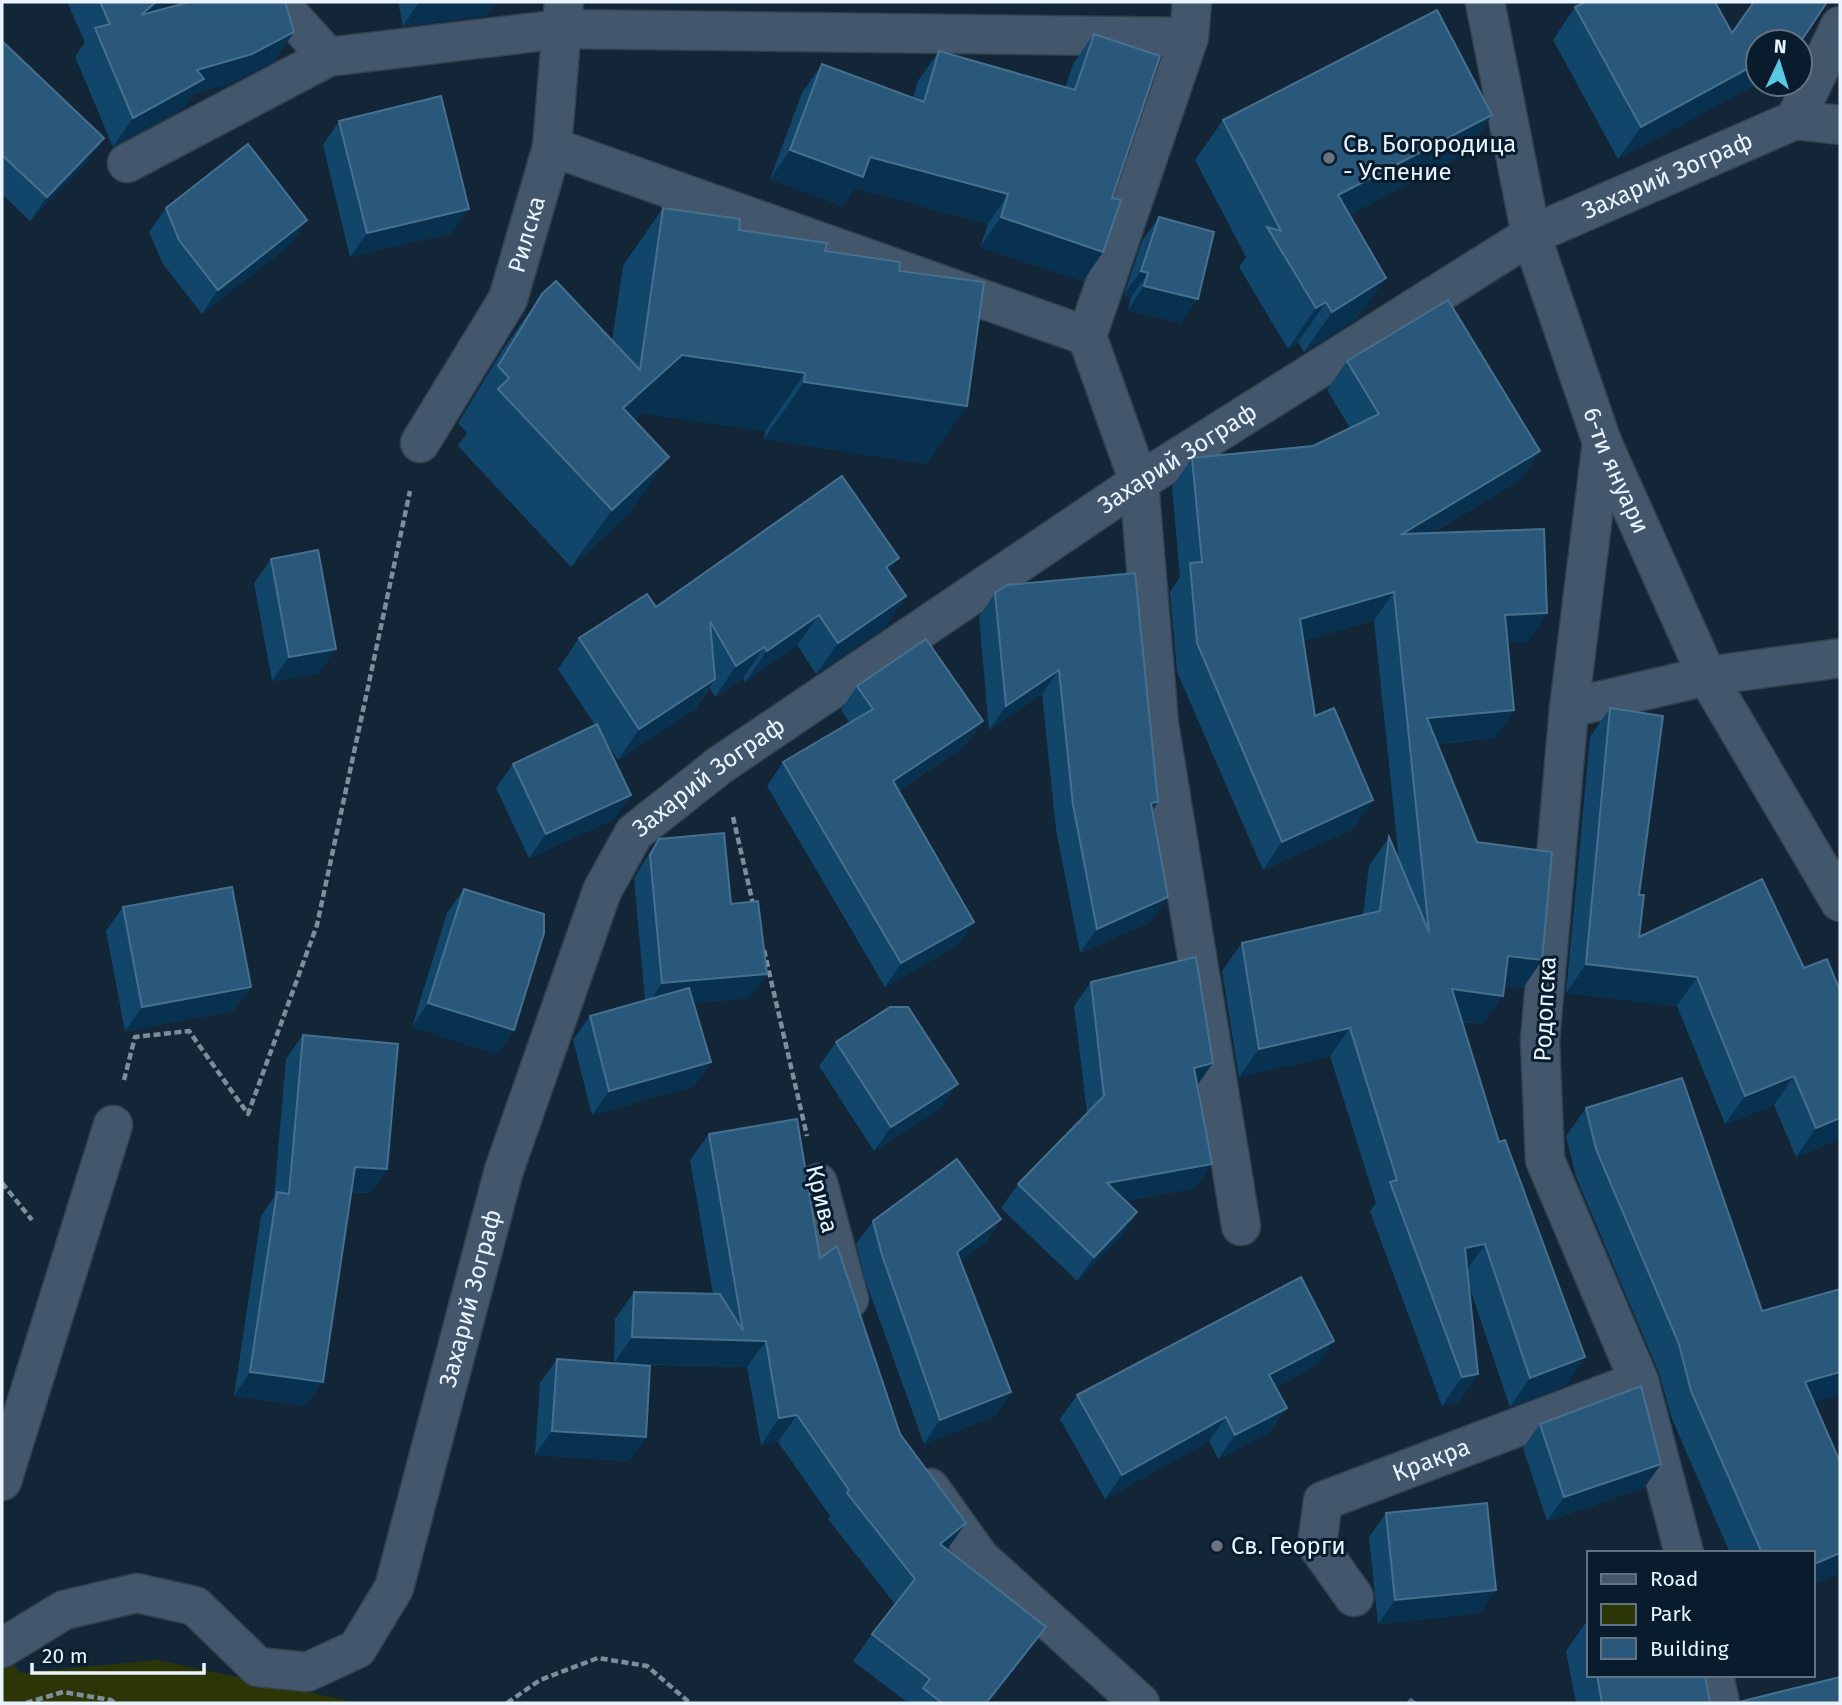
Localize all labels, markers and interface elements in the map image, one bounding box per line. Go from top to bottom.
north arrow [1744,28,1814,98]
text: N [1773,35,1787,58]
street label: Захарий Зограф [1578,126,1757,225]
place label: Св. Богородица - Успение [1343,130,1516,186]
marker: Св. Богородица - Успение [1321,150,1337,166]
street label: Рилска [502,193,551,276]
street label: Захарий Зограф [1093,397,1262,520]
street label: 6-ти януари [1577,404,1655,538]
street label: Захарий Зограф [627,711,790,843]
street label: Родопска [1528,956,1562,1062]
street label: Крива [800,1162,844,1236]
street label: Захарий Зограф [433,1206,507,1390]
street label: Кракра [1388,1432,1474,1487]
place label: Св. Георги [1231,1532,1346,1560]
marker: Св. Георги [1209,1538,1225,1554]
legend [1587,1551,1814,1677]
text: Road [1650,1566,1698,1592]
text: Park [1650,1601,1692,1627]
scale bar [32,1632,203,1676]
text: Building [1650,1636,1729,1662]
text: 20 m [42,1643,88,1669]

